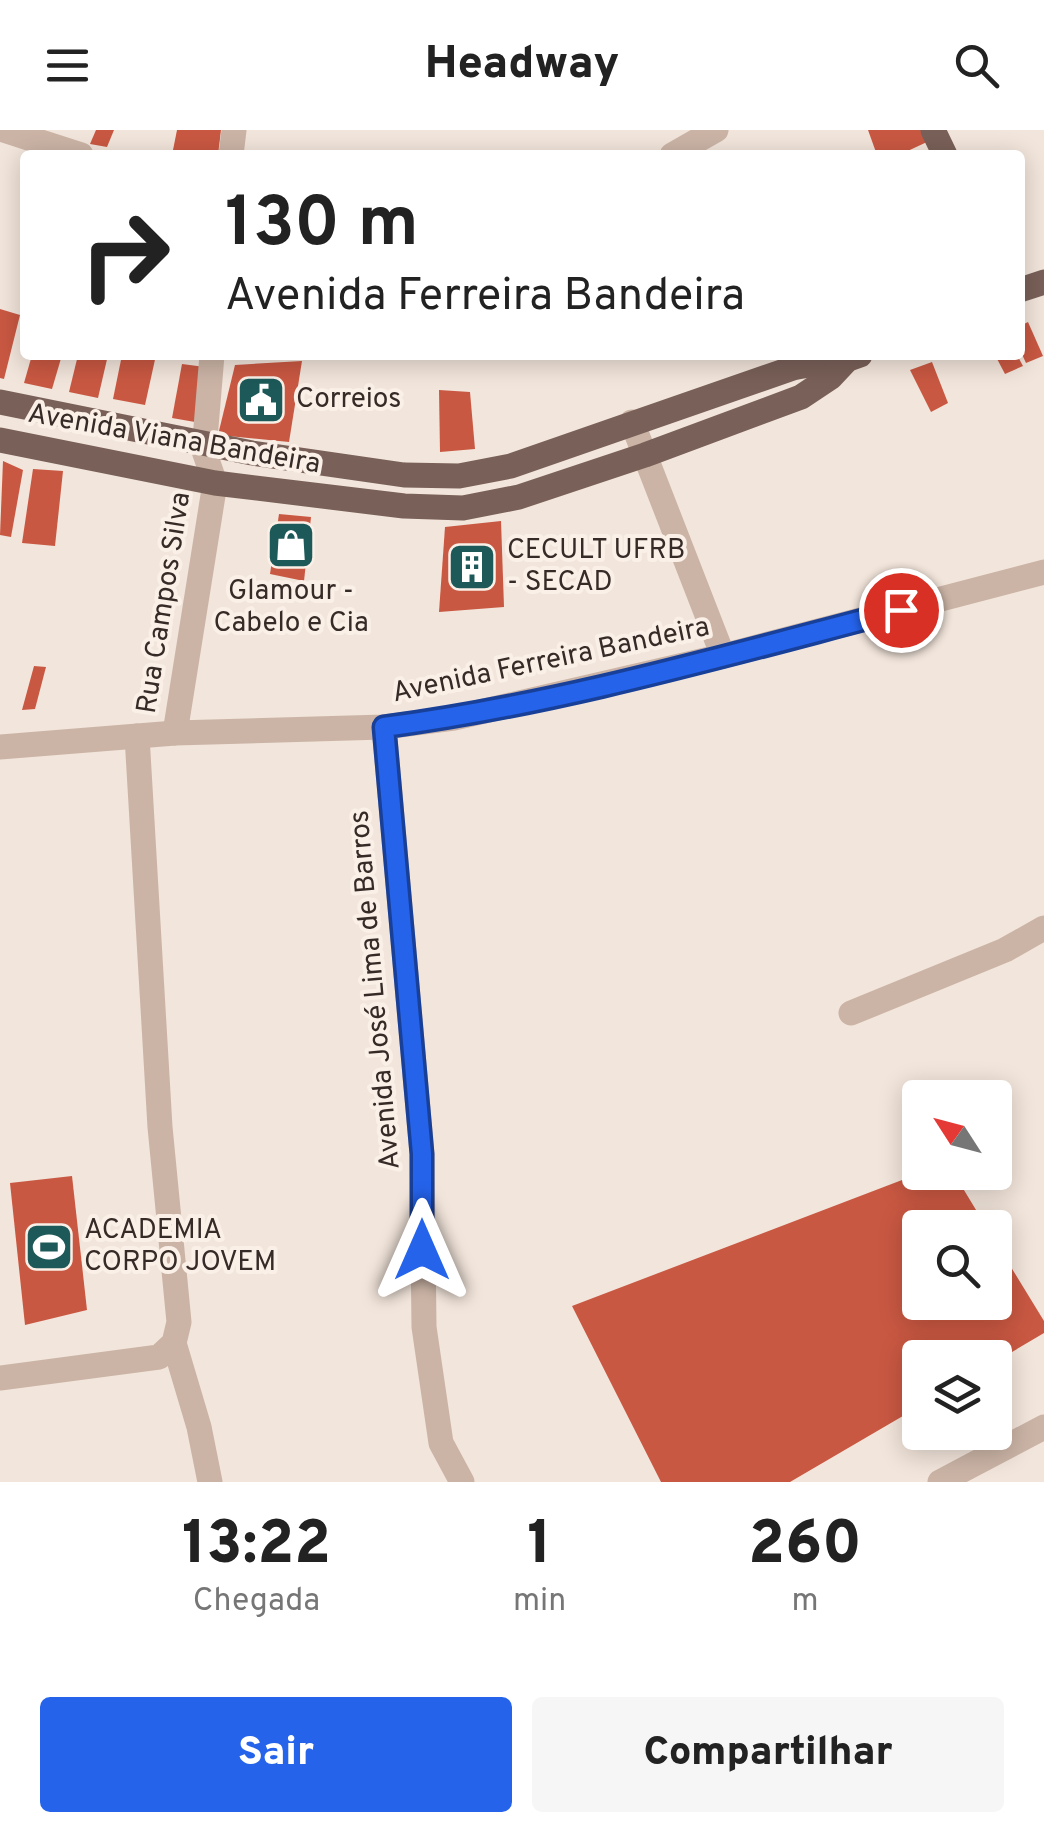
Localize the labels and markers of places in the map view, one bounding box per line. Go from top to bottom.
public building icon: Correios [235,374,287,426]
place label: Correios [296,382,401,418]
shop icon: Glamour - Cabelo e Cia [265,519,317,571]
place label: CECULT UFRB - SECAD [507,533,685,601]
building icon: CECULT UFRB - SECAD [446,541,498,593]
pin [859,568,944,653]
place label: Glamour - Cabelo e Cia [213,574,369,642]
place label: ACADEMIA CORPO JOVEM [84,1213,276,1281]
sports icon: ACADEMIA CORPO JOVEM [23,1221,75,1273]

